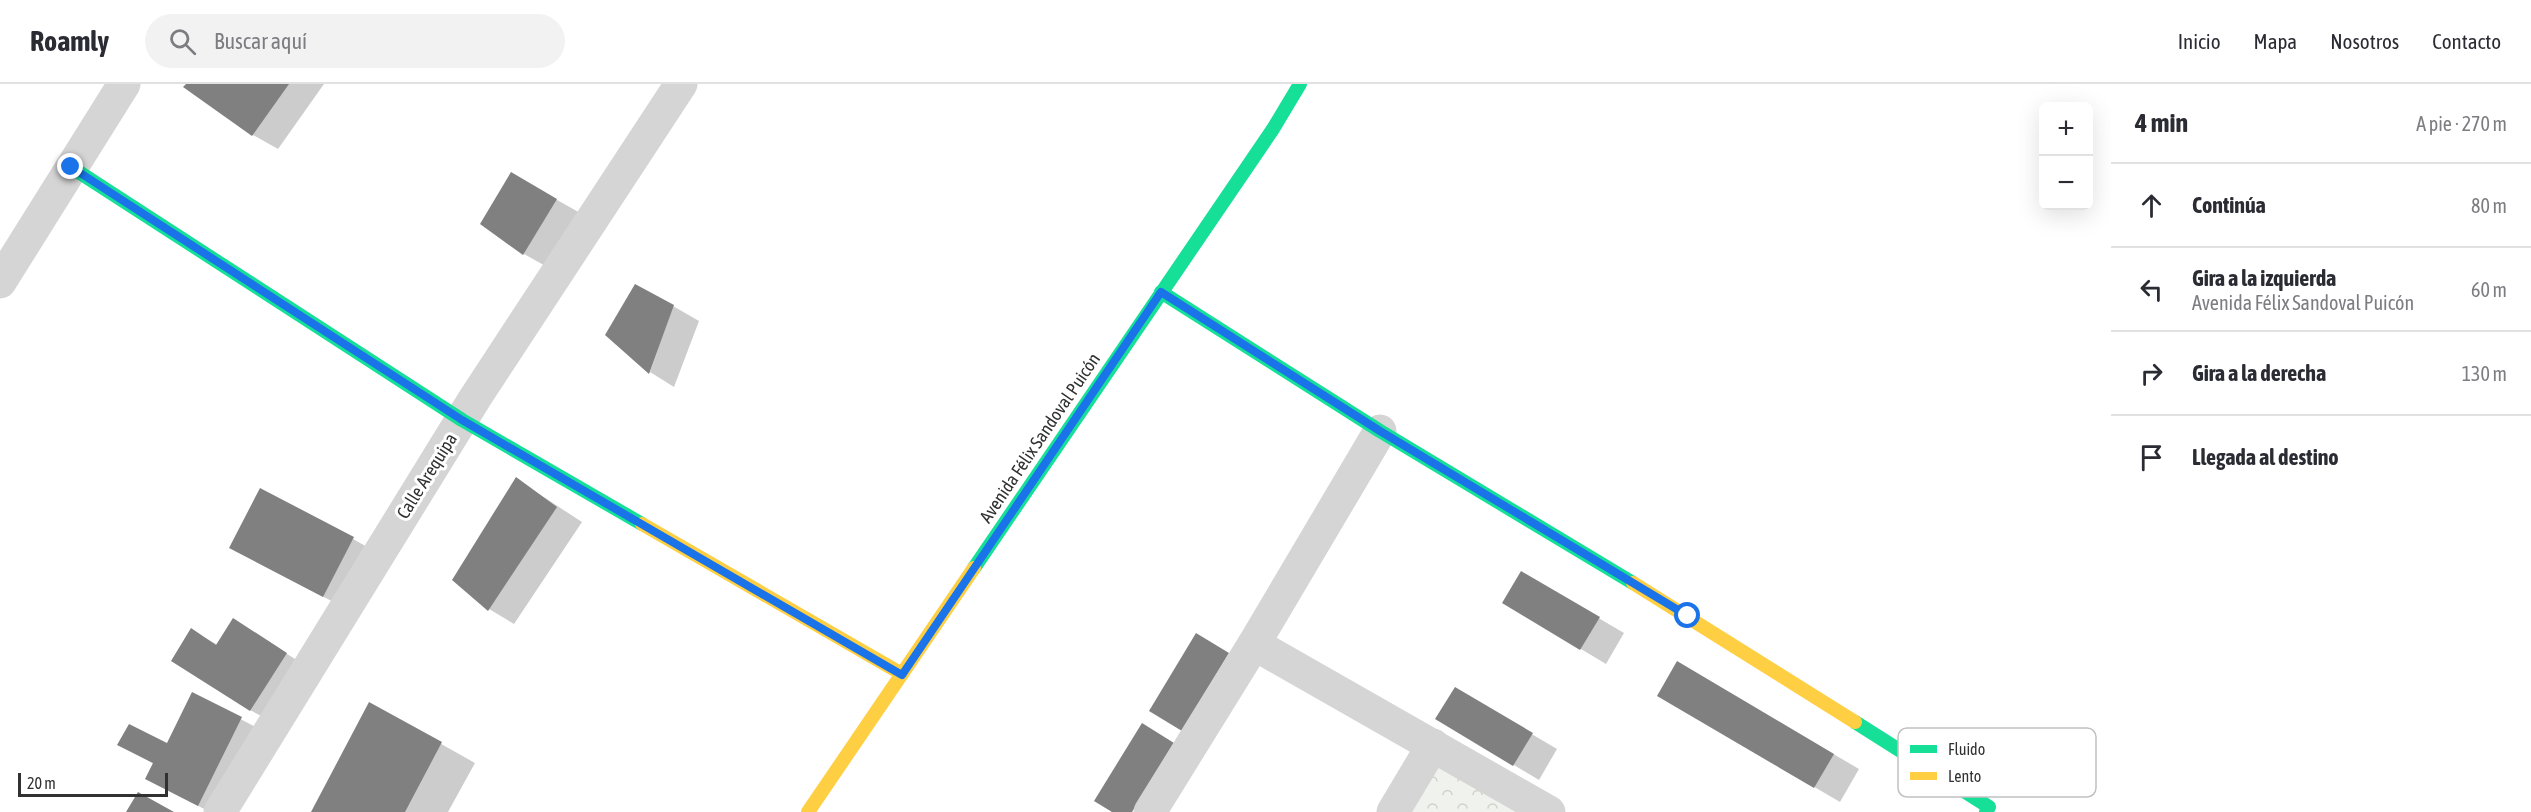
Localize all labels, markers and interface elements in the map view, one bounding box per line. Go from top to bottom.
search box [145,14,565,68]
text: Roamly [30,25,109,57]
icon: search [166,25,199,58]
text: Buscar aquí [214,28,307,54]
text: Inicio [2178,29,2221,53]
text: Mapa [2254,29,2297,53]
text: Nosotros [2330,29,2399,53]
text: Contacto [2432,29,2501,53]
map controls [2039,102,2093,210]
button: + [2039,102,2093,156]
text: 4 min [2135,108,2188,138]
text: A pie · 270 m [2416,112,2507,135]
route end [57,153,83,179]
button: − [2039,156,2093,210]
icon: ahead [2135,189,2168,222]
text: Continúa [2192,192,2266,218]
text: 80 m [2471,194,2507,217]
text: Gira a la izquierda [2192,265,2336,291]
icon: left [2135,273,2168,306]
text: 60 m [2471,278,2507,301]
text: Avenida Félix Sandoval Puicón [2192,291,2414,314]
street label: Avenida Félix Sandoval Puicón [975,349,1104,526]
icon: right [2135,357,2168,390]
text: Gira a la derecha [2192,360,2326,386]
text: 130 m [2462,362,2507,385]
street label: Calle Arequipa [392,429,461,522]
icon: arrive [2135,441,2168,474]
text: Llegada al destino [2192,444,2339,470]
route start [1674,602,1700,628]
legend [1898,728,2096,797]
text: Fluido [1948,740,1985,758]
text: Lento [1948,767,1981,785]
scale bar [18,770,168,798]
text: 20 m [27,774,56,792]

